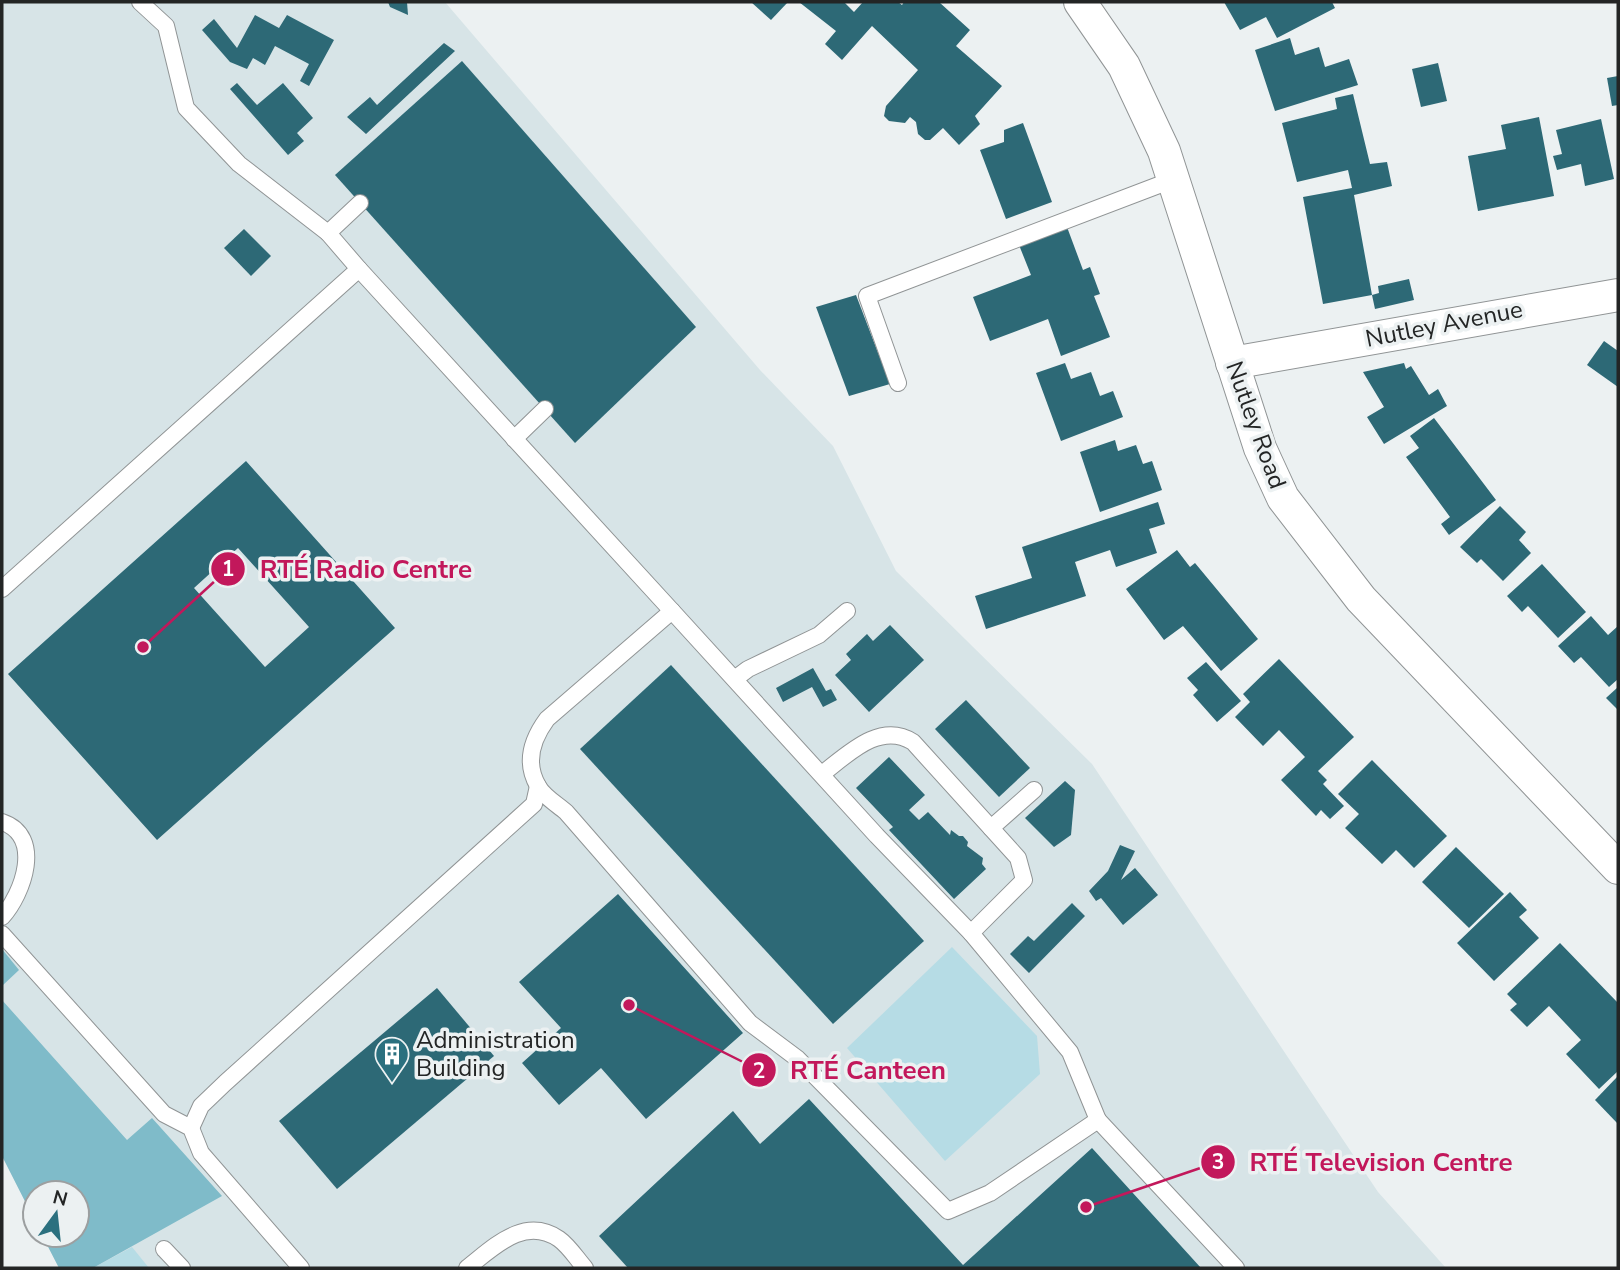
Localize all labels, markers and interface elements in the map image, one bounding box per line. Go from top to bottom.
street label: Nutley Avenue [1363,293,1525,355]
street label: Nutley Road [1218,357,1294,493]
callout: RTÉ Radio Centre [210,545,486,592]
text: RTÉ Radio Centre [260,552,472,587]
text: 1 [222,555,234,583]
place label: Administration Building [416,1024,575,1084]
building icon: Administration Building [373,1035,411,1084]
callout: RTÉ Canteen [741,1047,960,1094]
text: RTÉ Canteen [790,1053,946,1088]
text: 2 [753,1057,765,1085]
callout: RTÉ Television Centre [1200,1138,1526,1185]
text: RTÉ Television Centre [1249,1145,1513,1180]
text: 3 [1212,1148,1224,1176]
north arrow [21,1179,91,1249]
text: N [50,1184,70,1213]

